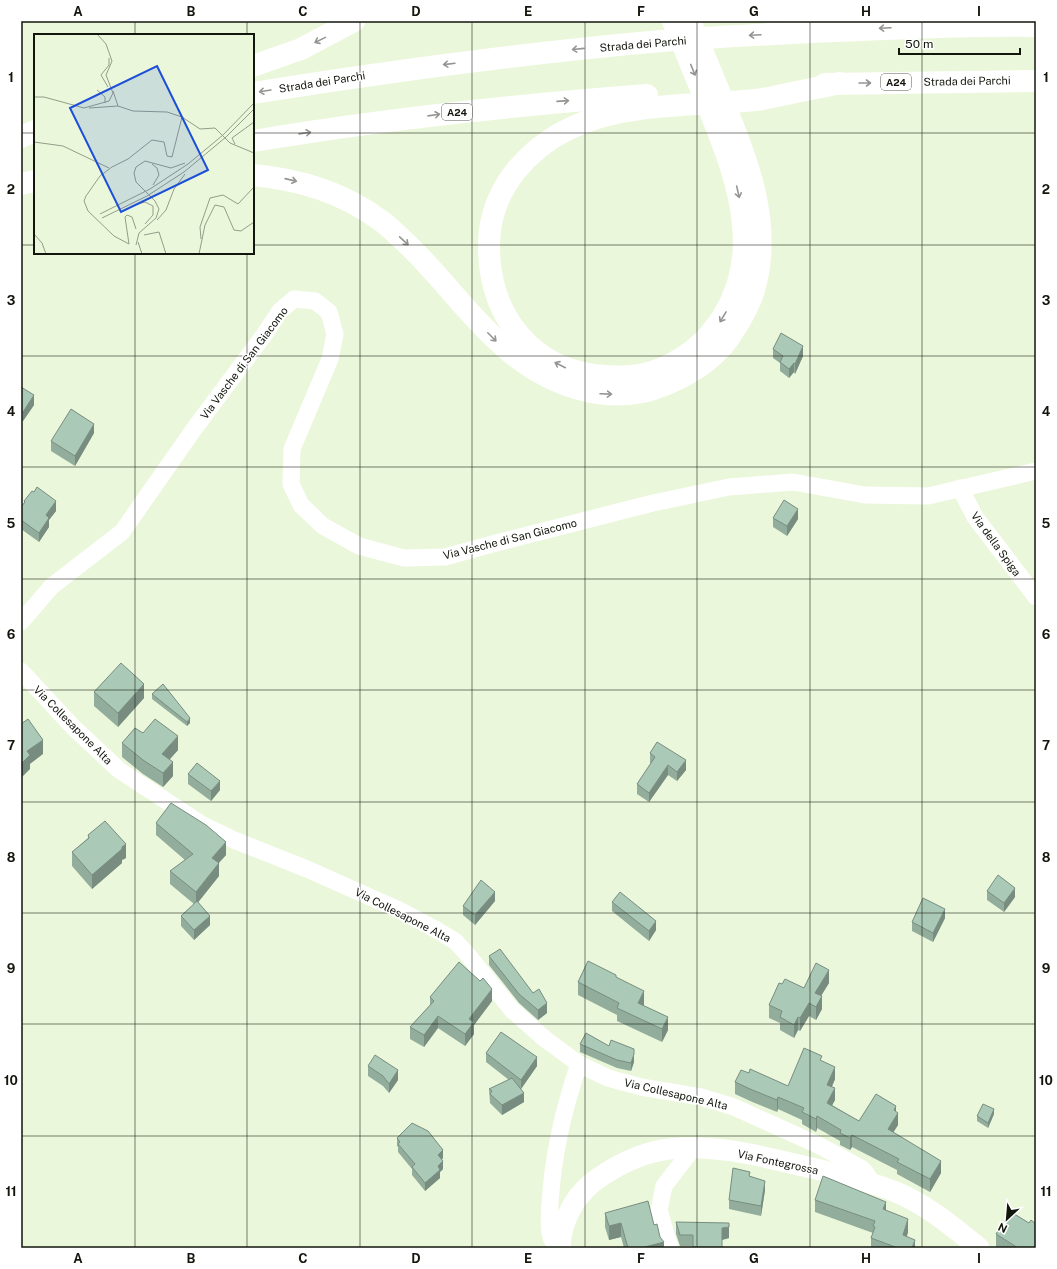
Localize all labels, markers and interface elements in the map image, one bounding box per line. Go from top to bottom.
text: A [73,4,83,19]
text: B [187,4,196,19]
text: C [298,4,308,19]
text: D [411,4,421,19]
text: E [524,4,532,19]
text: F [637,4,645,19]
text: G [749,4,759,19]
text: H [861,4,871,19]
text: I [977,4,981,19]
one-way arrow [879,25,892,32]
scale bar [899,30,1020,56]
one-way arrow [749,31,762,39]
inset map [34,34,254,254]
street label: Strada dei Parchi [599,34,687,54]
one-way arrow [314,37,326,44]
text: 50 m [905,37,933,51]
one-way arrow [572,46,585,53]
one-way arrow [443,60,456,68]
one-way arrow [690,64,698,76]
street label: Strada dei Parchi [278,69,366,95]
text: 1 [8,70,14,85]
text: 1 [1043,70,1049,85]
road number: A24 [881,74,911,90]
street label: Strada dei Parchi [923,74,1011,88]
one-way arrow [858,79,871,87]
one-way arrow [259,87,272,95]
one-way arrow [556,97,569,105]
road number: A24 [442,104,472,120]
one-way arrow [427,111,440,119]
one-way arrow [299,129,312,137]
one-way arrow [285,177,298,185]
text: 2 [7,182,15,197]
text: 2 [1042,182,1050,197]
one-way arrow [735,185,742,198]
one-way arrow [399,237,409,246]
text: 3 [7,293,16,308]
text: 3 [1042,293,1051,308]
street label: Via Vasche di San Giacomo [198,305,290,421]
one-way arrow [718,311,726,323]
one-way arrow [487,332,497,341]
one-way arrow [554,361,566,368]
one-way arrow [599,390,612,398]
text: 4 [7,404,16,419]
text: 4 [1042,404,1051,419]
street label: Via della Spiga [969,510,1023,578]
text: 5 [7,516,16,531]
text: 5 [1042,516,1051,531]
street label: Via Vasche di San Giacomo [442,517,578,561]
text: 6 [7,627,16,642]
text: 6 [1042,627,1051,642]
street label: Via Collesapone Alta [31,683,115,767]
text: 7 [7,738,15,753]
text: 7 [1042,738,1050,753]
text: 8 [7,850,16,865]
text: 8 [1042,850,1051,865]
street label: Via Collesapone Alta [353,886,453,944]
text: 9 [7,961,15,976]
text: 9 [1042,961,1050,976]
text: 10 [4,1073,18,1088]
text: 10 [1039,1073,1053,1088]
street label: Via Collesapone Alta [623,1076,729,1112]
street label: Via Fontegrossa [736,1148,820,1176]
text: 11 [5,1184,17,1199]
text: 11 [1040,1184,1052,1199]
north arrow [987,1199,1027,1239]
text: N [996,1221,1009,1235]
text: A [73,1251,83,1266]
text: B [187,1251,196,1266]
text: C [298,1251,308,1266]
text: D [411,1251,421,1266]
text: E [524,1251,532,1266]
text: F [637,1251,645,1266]
text: G [749,1251,759,1266]
text: H [861,1251,871,1266]
text: I [977,1251,981,1266]

